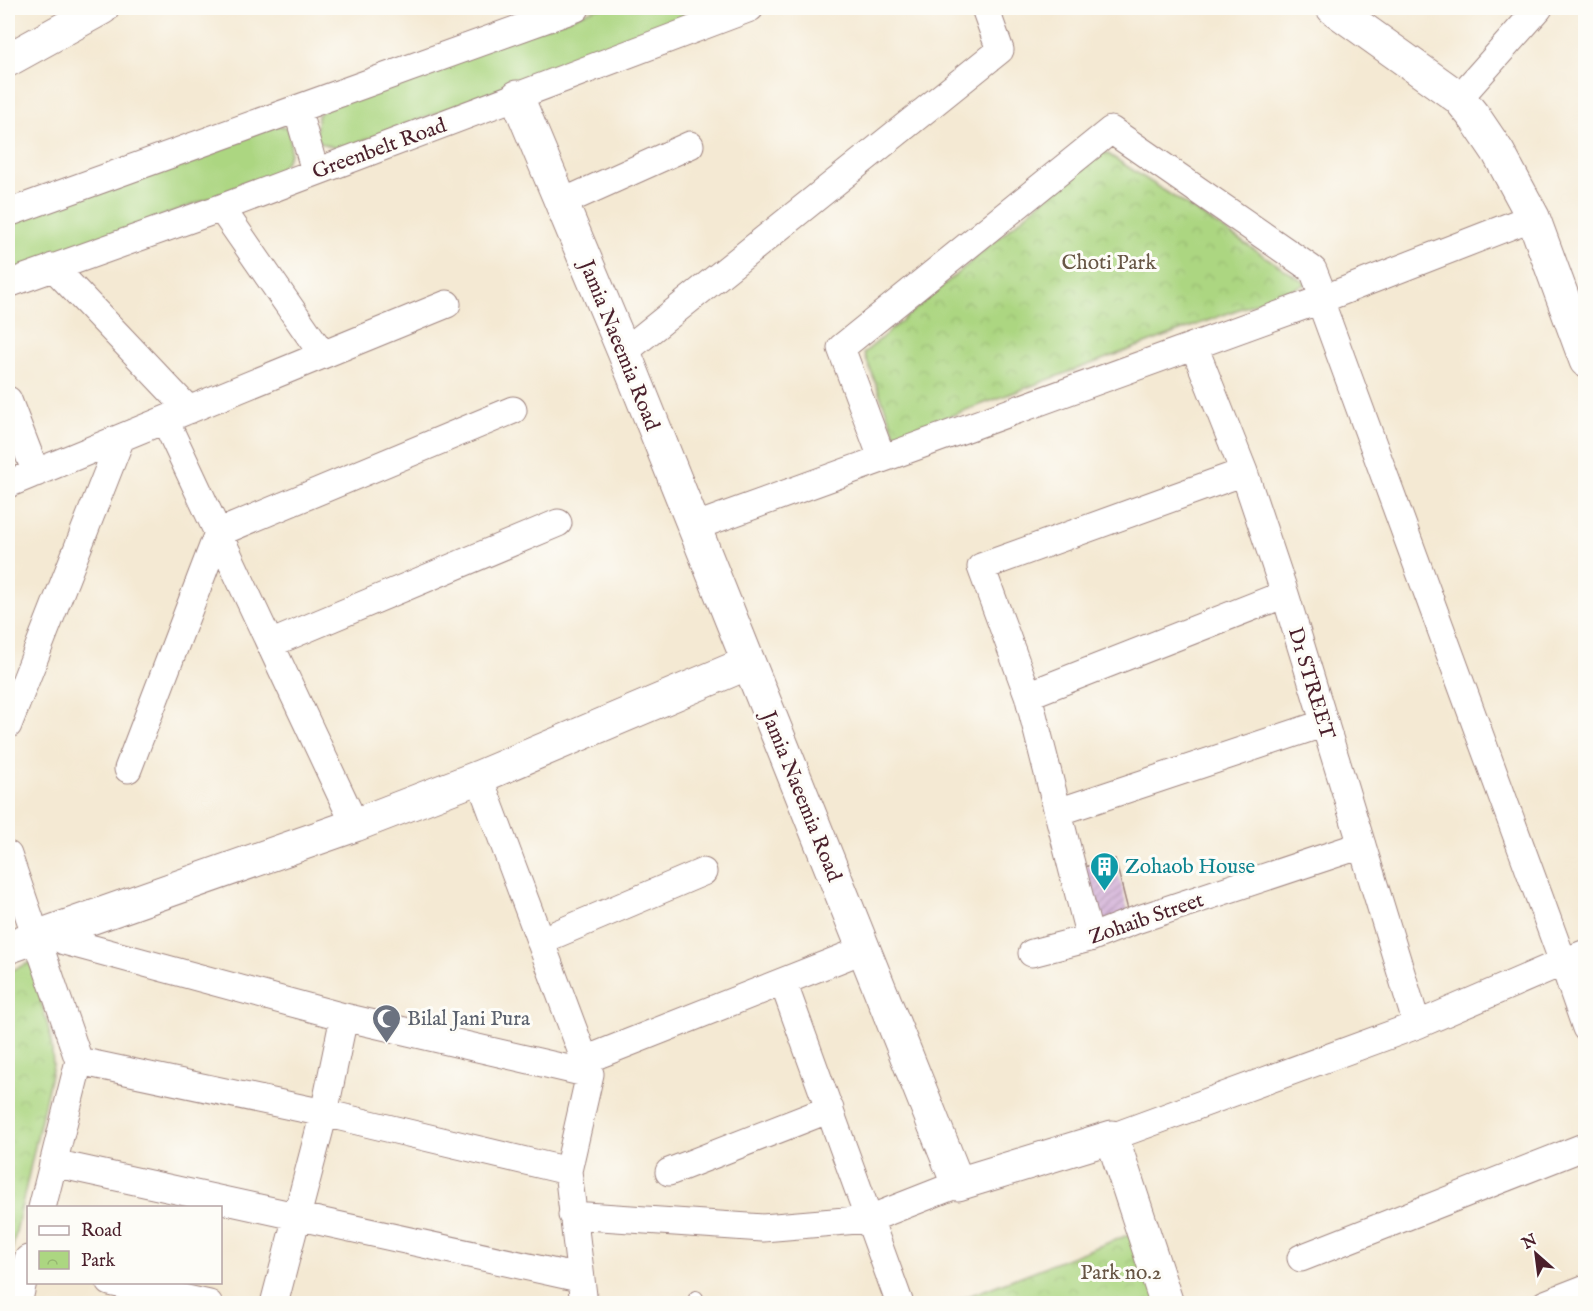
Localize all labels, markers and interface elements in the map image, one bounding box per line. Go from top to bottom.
street label: Greenbelt Road [309,112,451,186]
park label: Choti Park [1062,250,1157,277]
street label: Jamia Naeemia Road [571,255,665,435]
street label: D1 STREET [1281,624,1341,743]
street label: Jamia Naeemia Road [753,706,847,886]
building icon: Zohaob House [1088,850,1120,892]
place label: Zohaob House [1125,854,1256,881]
street label: Zohaib Street [1085,887,1207,952]
mosque icon: Bilal Jani Pura [370,1002,402,1044]
place label: Bilal Jani Pura [407,1006,531,1033]
legend [27,1206,222,1284]
text: Road [81,1220,122,1243]
north arrow [1506,1224,1566,1284]
text: N [1518,1230,1541,1255]
text: Park [81,1250,116,1273]
park label: Park no.2 [1080,1260,1162,1287]

